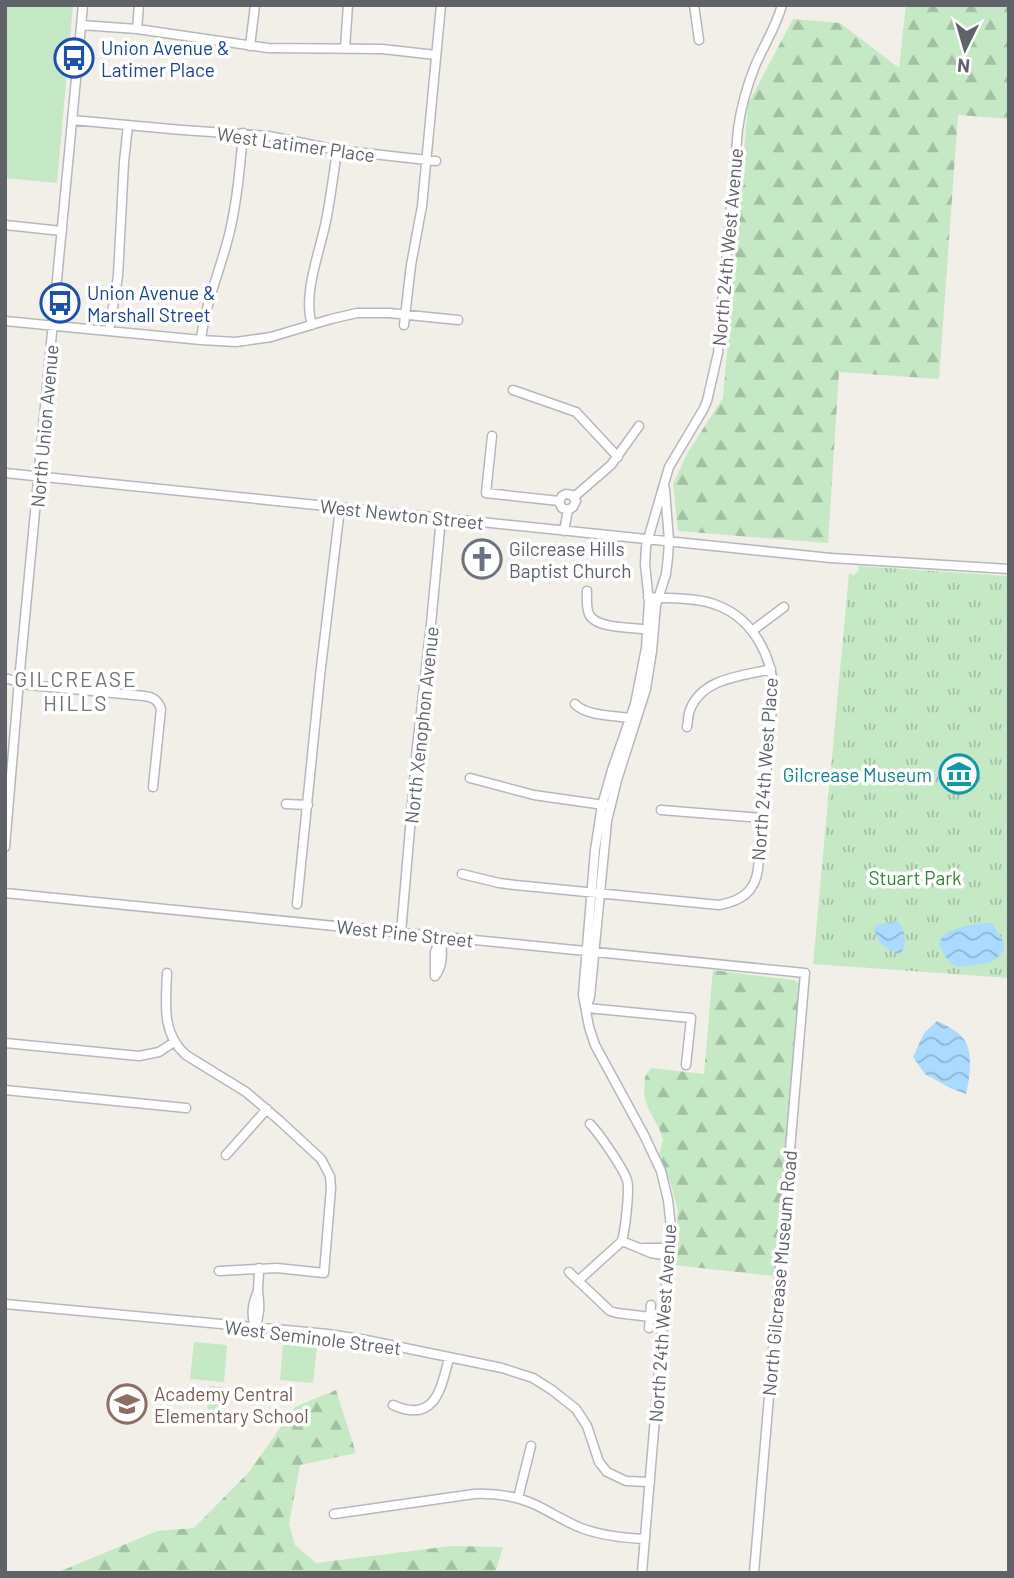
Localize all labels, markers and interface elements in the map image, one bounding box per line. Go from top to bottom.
north arrow [930,14,1000,84]
place label: Union Avenue & Latimer Place [101,36,229,81]
bus stop icon: Union Avenue & Latimer Place [53,37,95,79]
text: N [956,54,971,78]
street label: West Latimer Place [215,122,377,166]
street label: North 24th West Avenue [707,147,747,347]
place label: Union Avenue & Marshall Street [87,281,215,326]
bus stop icon: Union Avenue & Marshall Street [39,282,81,324]
street label: North Union Avenue [25,344,63,508]
street label: West Newton Street [319,494,485,534]
place label: Gilcrease Hills Baptist Church [509,537,632,582]
church icon: Gilcrease Hills Baptist Church [461,538,503,580]
street label: North Xenophon Avenue [399,625,443,825]
district label: GILCREASE HILLS [14,666,138,715]
street label: North 24th West Place [746,677,782,861]
museum icon: Gilcrease Museum [938,753,980,795]
place label: Gilcrease Museum [783,763,932,786]
park label: Stuart Park [868,866,962,889]
street label: West Pine Street [335,914,475,952]
street label: North Gilcrease Museum Road [757,1149,801,1397]
street label: North 24th West Avenue [644,1223,680,1423]
street label: West Seminole Street [223,1315,403,1359]
place label: Academy Central Elementary School [154,1382,309,1427]
school or university icon: Academy Central Elementary School [106,1383,148,1425]

